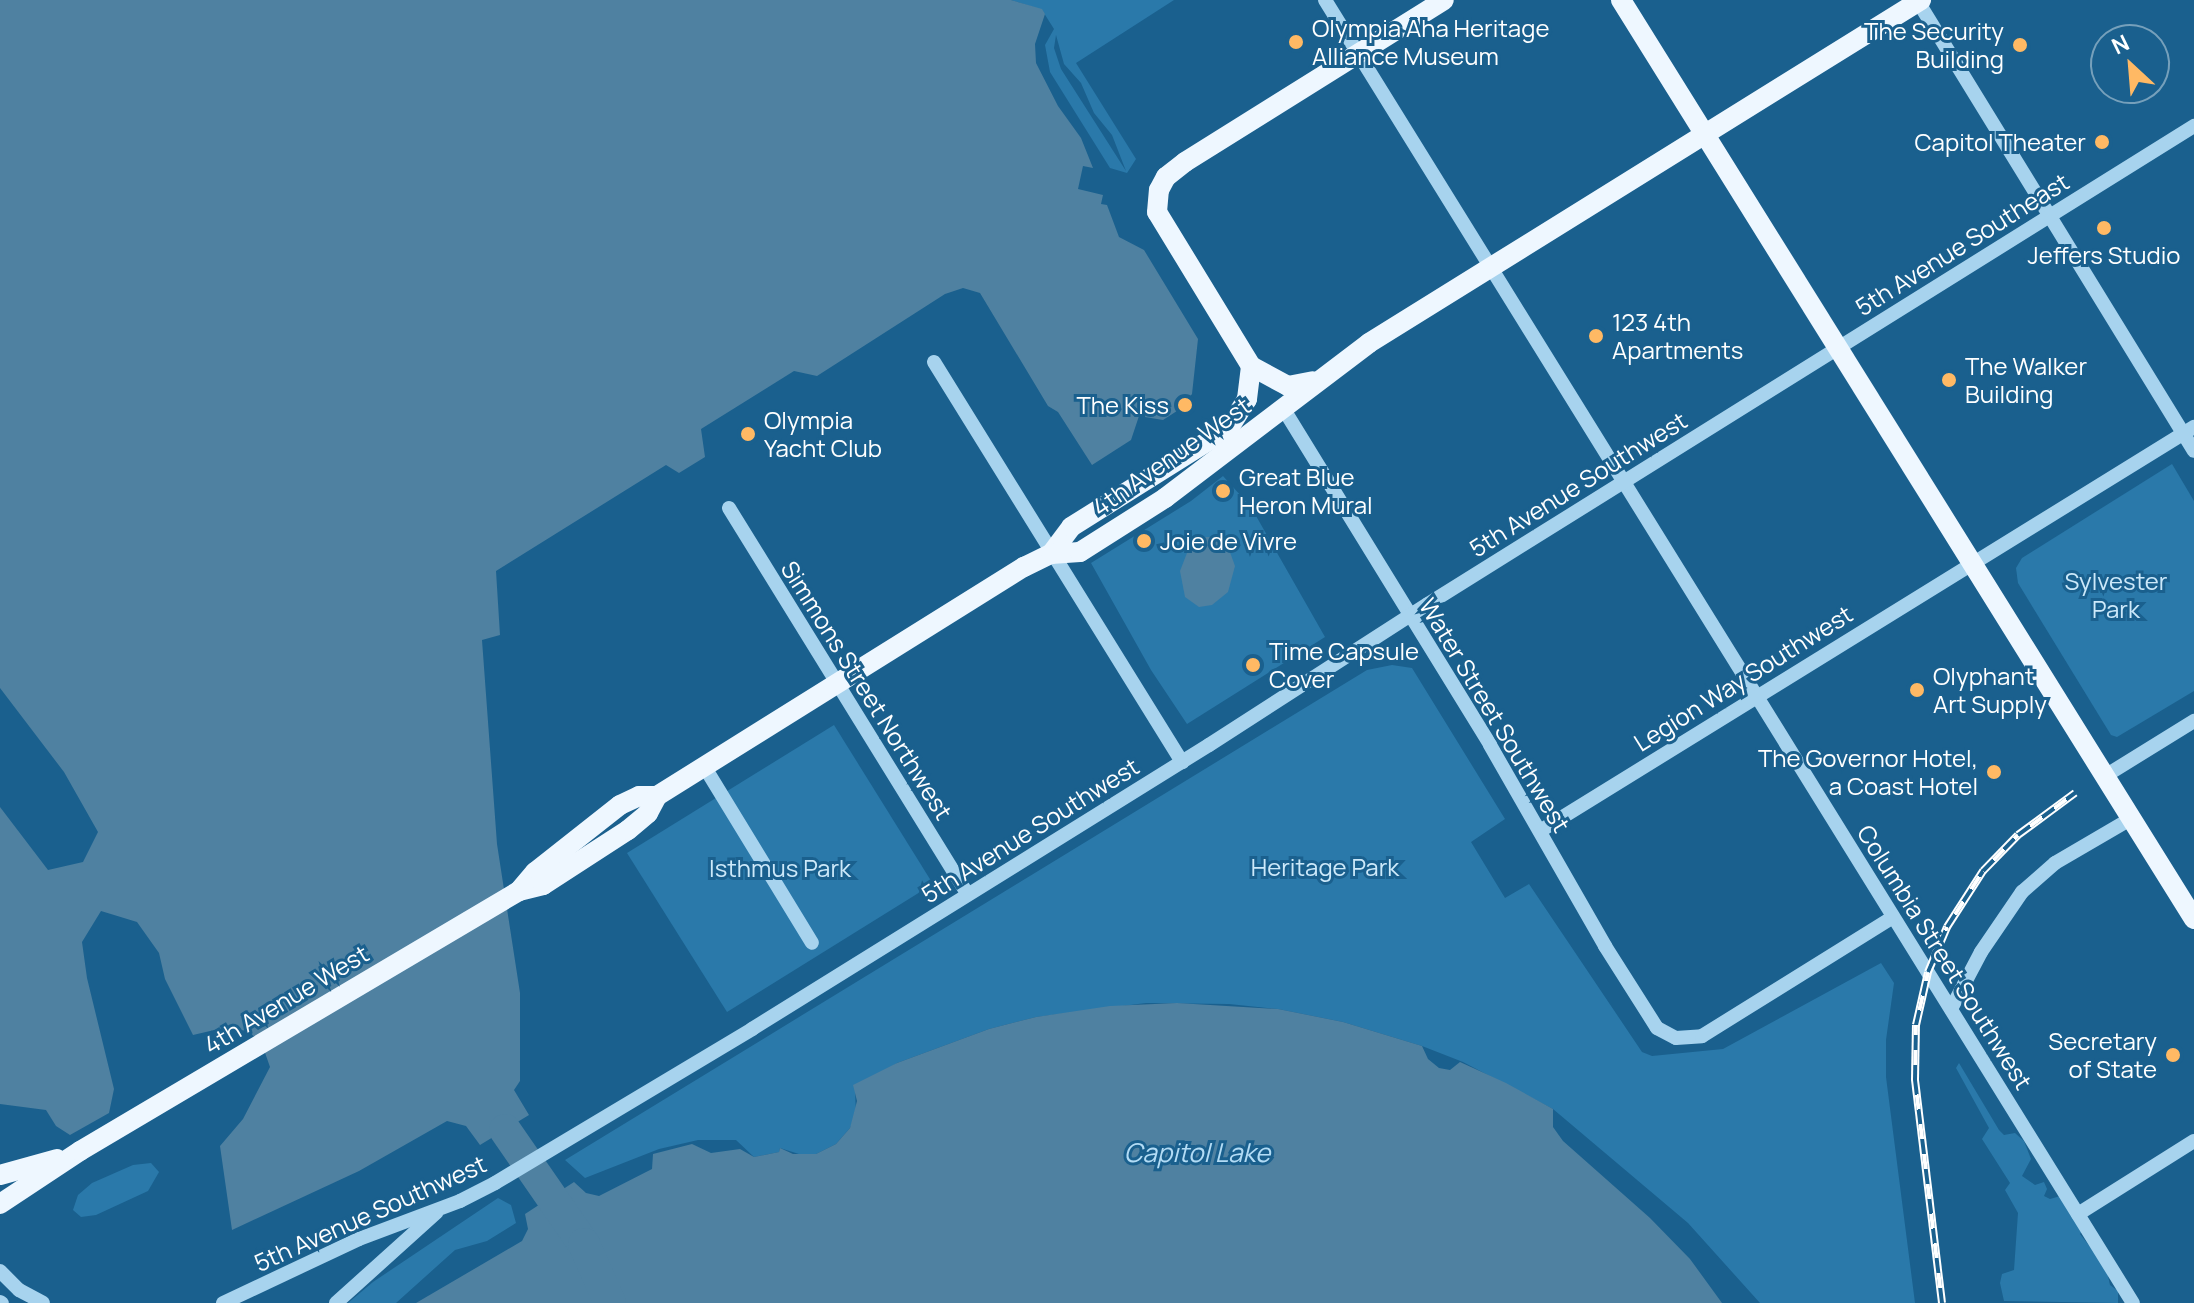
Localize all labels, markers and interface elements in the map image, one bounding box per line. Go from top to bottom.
place label: Olympia Aha Heritage Alliance Museum [1312,14,1549,70]
place label: The Security Building [1864,17,2004,73]
north arrow [2090,24,2170,104]
text: N [2107,27,2134,61]
marker: Olympia Aha Heritage Alliance Museum [1287,33,1305,51]
marker: The Security Building [2011,36,2029,54]
place label: Capitol Theater [1914,128,2086,156]
marker: Capitol Theater [2093,133,2111,151]
street label: 5th Avenue Southeast [1850,167,2074,321]
marker: Jeffers Studio [2095,219,2113,237]
place label: Jeffers Studio [2028,241,2180,269]
place label: 123 4th Apartments [1612,308,1743,364]
marker: 123 4th Apartments [1587,327,1605,345]
place label: The Walker Building [1965,352,2087,408]
marker: The Walker Building [1940,371,1958,389]
place label: The Kiss [1077,391,1169,419]
street label: 4th Avenue West [1086,391,1256,521]
marker: The Kiss [1176,396,1194,414]
street label: 5th Avenue Southwest [1464,405,1692,563]
place label: Olympia Yacht Club [764,406,882,462]
marker: Olympia Yacht Club [739,425,757,443]
place label: Great Blue Heron Mural [1239,463,1373,519]
marker: Great Blue Heron Mural [1214,482,1232,500]
place label: Joie de Vivre [1160,527,1297,555]
marker: Joie de Vivre [1135,532,1153,550]
street label: Simmons Street Northwest [775,555,959,825]
park label: Sylvester Park [2065,567,2167,623]
street label: Water Street Southwest [1414,593,1576,837]
street label: Legion Way Southwest [1628,599,1858,757]
place label: Time Capsule Cover [1269,637,1419,693]
marker: Time Capsule Cover [1244,656,1262,674]
place label: Olyphant Art Supply [1933,662,2047,718]
marker: Olyphant Art Supply [1908,681,1926,699]
place label: The Governor Hotel, a Coast Hotel [1758,744,1978,800]
street label: 5th Avenue Southwest [916,751,1144,909]
marker: The Governor Hotel, a Coast Hotel [1985,763,2003,781]
street label: Columbia Street Southwest [1852,820,2038,1094]
park label: Heritage Park [1251,853,1399,881]
park label: Isthmus Park [709,854,851,882]
street label: 4th Avenue West [198,938,374,1060]
place label: Secretary of State [2048,1027,2157,1083]
marker: Secretary of State [2164,1046,2182,1064]
water label: Capitol Lake [1124,1137,1270,1169]
street label: 5th Avenue Southwest [250,1149,490,1277]

